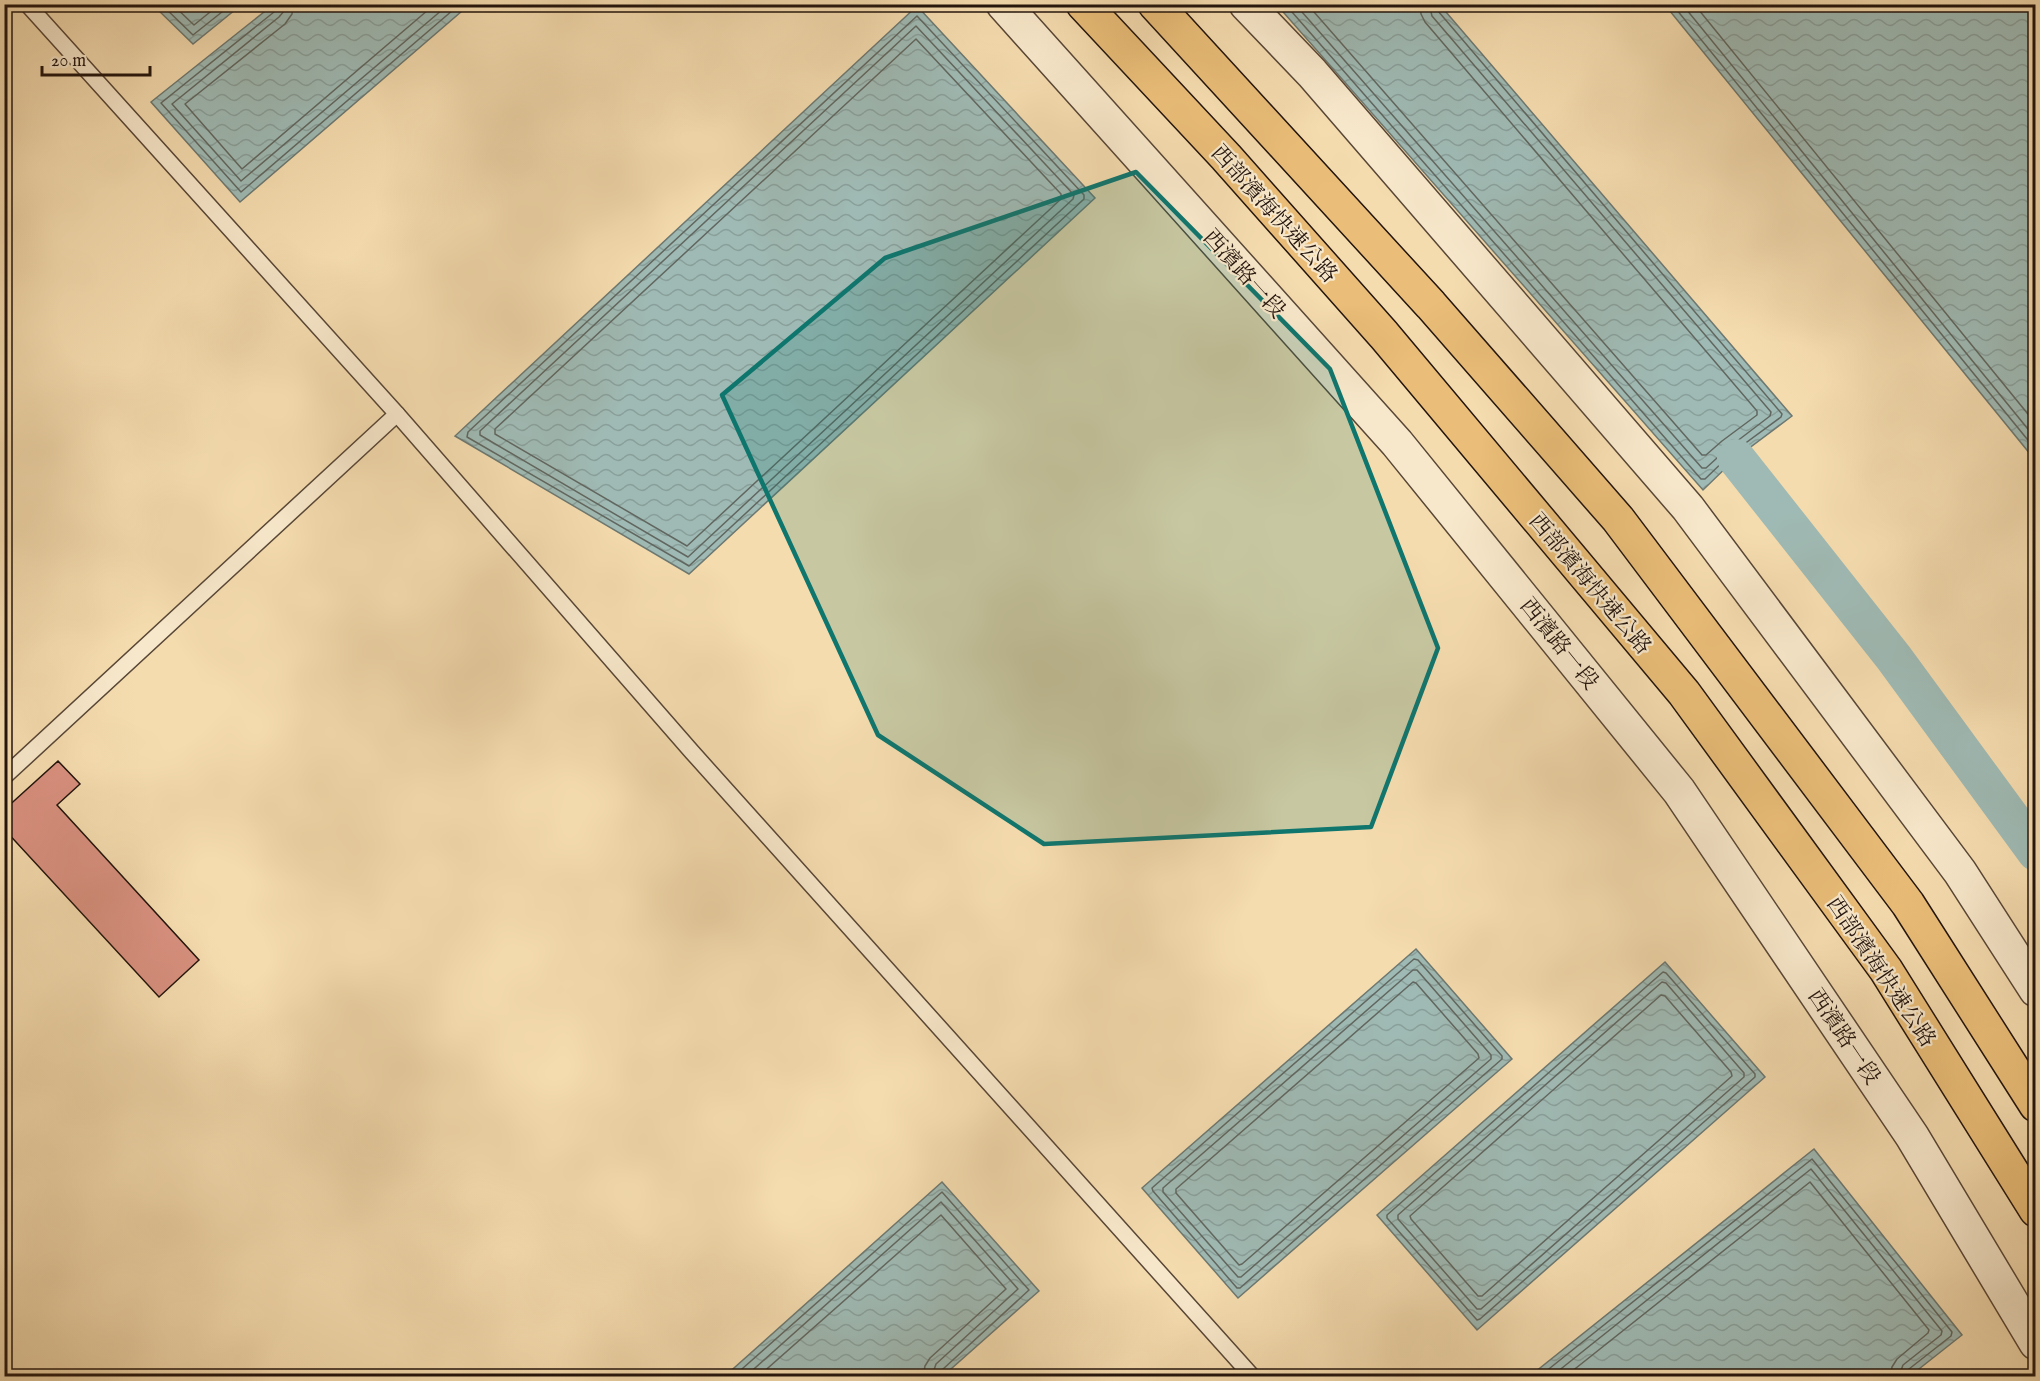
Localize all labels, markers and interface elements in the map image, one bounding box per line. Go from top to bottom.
scale bar [42,39,150,77]
text: 20 m [51,50,86,73]
street label: 西部濱海快速公路 [1204,140,1343,289]
street label: 西濱路一段 [1196,224,1291,325]
street label: 西部濱海快速公路 [1522,508,1657,661]
street label: 西濱路一段 [1513,593,1604,696]
street label: 西部濱海快速公路 [1820,891,1941,1053]
street label: 西濱路一段 [1801,984,1886,1091]

